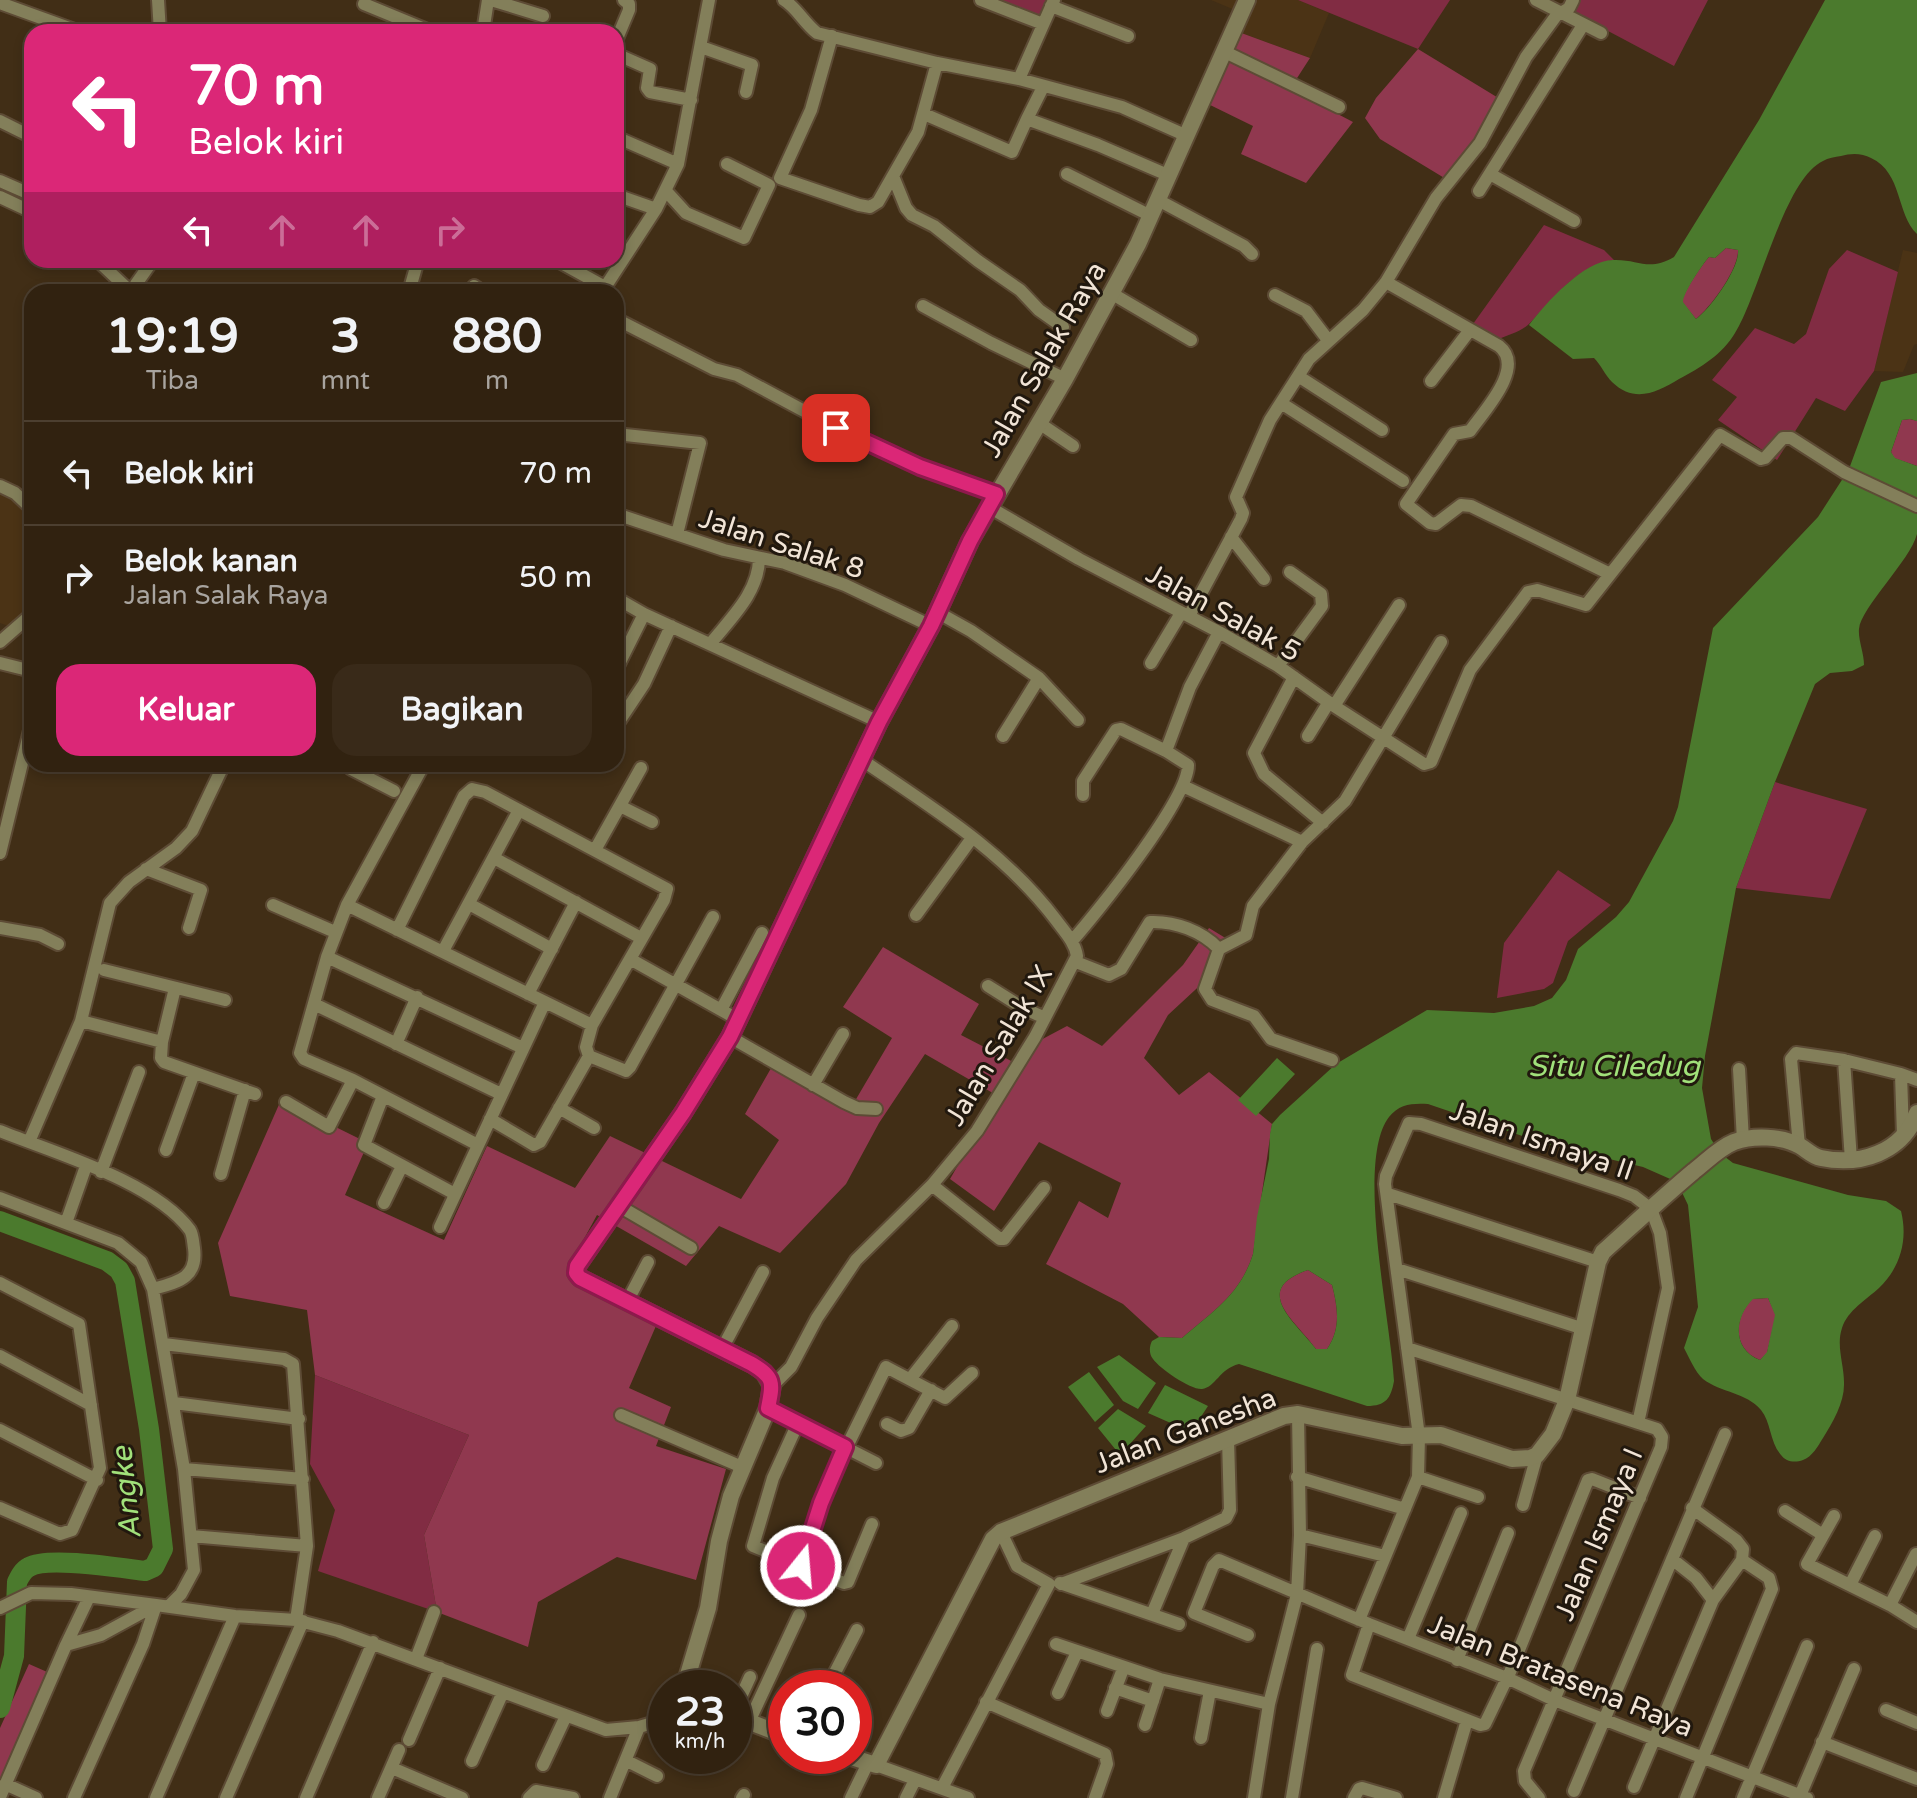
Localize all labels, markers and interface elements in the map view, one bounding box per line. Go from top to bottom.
text: 70 m [188,53,324,120]
icon: left [56,56,160,160]
text: Belok kiri [188,121,344,164]
icon: left [176,208,220,252]
icon: ahead [260,208,304,252]
icon: ahead [344,208,388,252]
icon: right [428,208,472,252]
street label: Jalan Salak Raya [974,256,1114,463]
text: 19:19 [106,308,239,366]
text: 3 [330,308,360,366]
text: 880 [452,308,542,366]
text: Tiba [146,365,199,396]
text: mnt [321,365,370,396]
text: m [485,365,509,396]
pin [802,394,870,462]
icon: arrive [814,406,858,450]
icon: left [56,451,100,495]
text: Belok kiri [124,455,254,492]
text: 70 m [519,455,592,492]
street label: Jalan Salak 8 [695,501,869,587]
text: Belok kanan [124,543,298,580]
icon: right [56,555,100,599]
street label: Jalan Salak 5 [1140,556,1307,669]
text: 50 m [519,559,592,596]
text: Jalan Salak Raya [124,580,328,611]
button: Keluar [56,664,316,756]
button: Bagikan [332,664,592,756]
street label: Jalan Salak IX [938,959,1060,1132]
water label: Situ Ciledug [1528,1048,1702,1085]
street label: Jalan Ismaya II [1445,1094,1638,1188]
street label: Jalan Ganesha [1090,1381,1281,1481]
water label: Angke [103,1443,150,1541]
street label: Jalan Ismaya I [1547,1443,1651,1626]
position arrow [759,1524,843,1608]
street label: Jalan Bratasena Raya [1423,1607,1698,1745]
speed limit sign: 30 [768,1670,872,1774]
text: 23 [675,1688,725,1736]
text: km/h [675,1730,725,1754]

